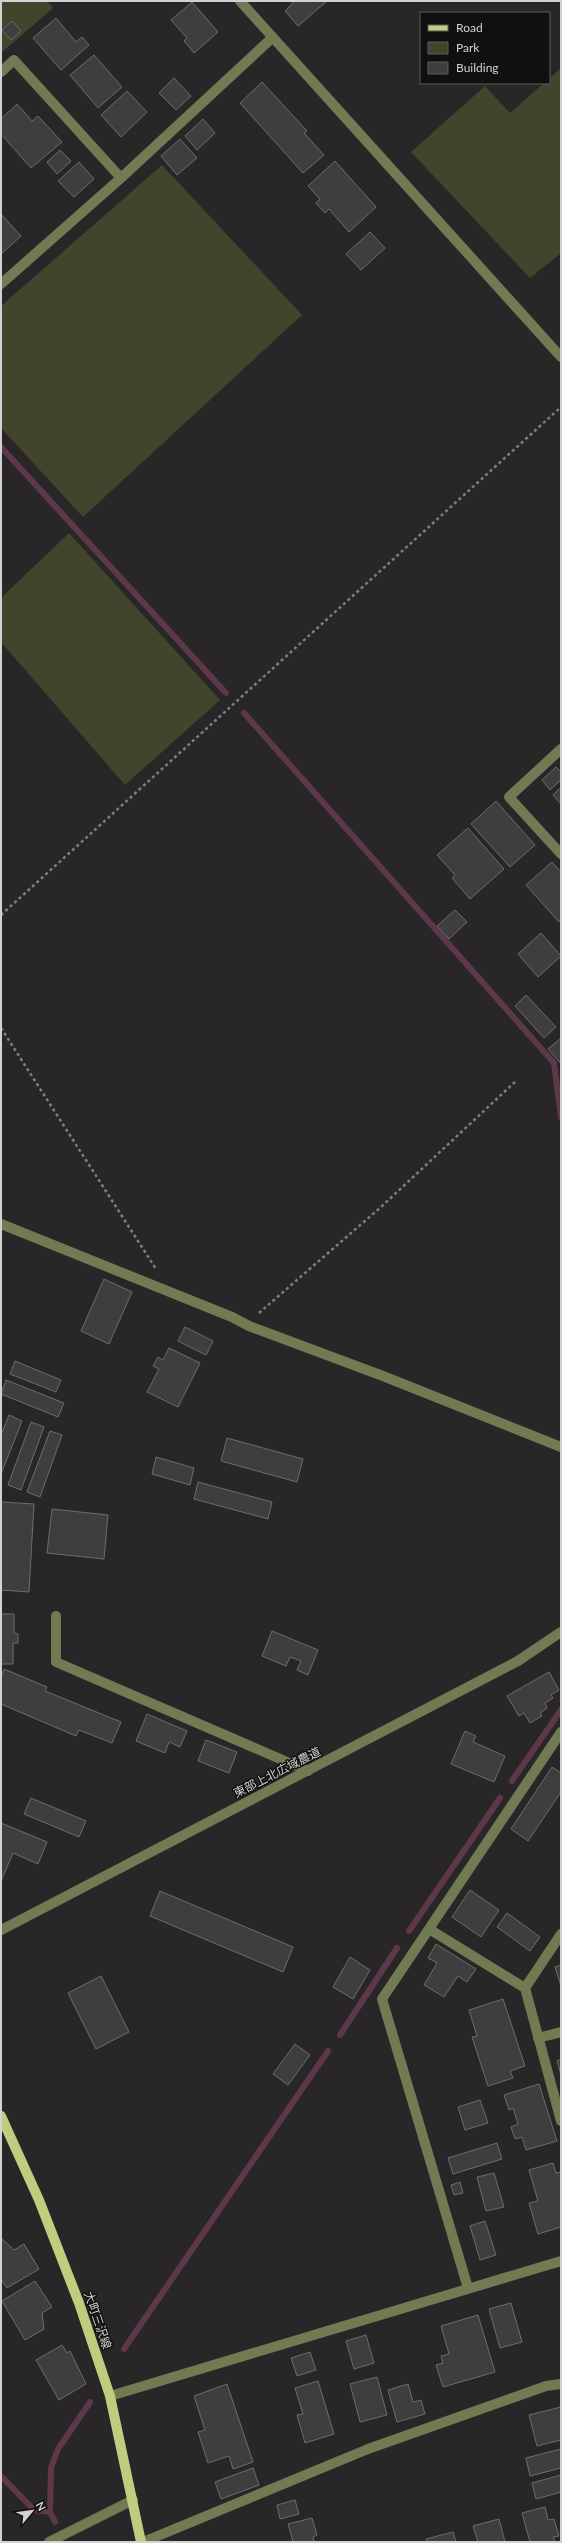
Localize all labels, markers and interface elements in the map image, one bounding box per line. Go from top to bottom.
legend [420,12,550,84]
text: Road [456,20,483,35]
text: Park [456,40,480,55]
text: Building [456,60,499,75]
street label: 東部上北広域農道 [231,1744,323,1800]
street label: 大町三沢線 [81,2289,115,2351]
north arrow [12,2491,52,2531]
text: N [33,2499,49,2513]

